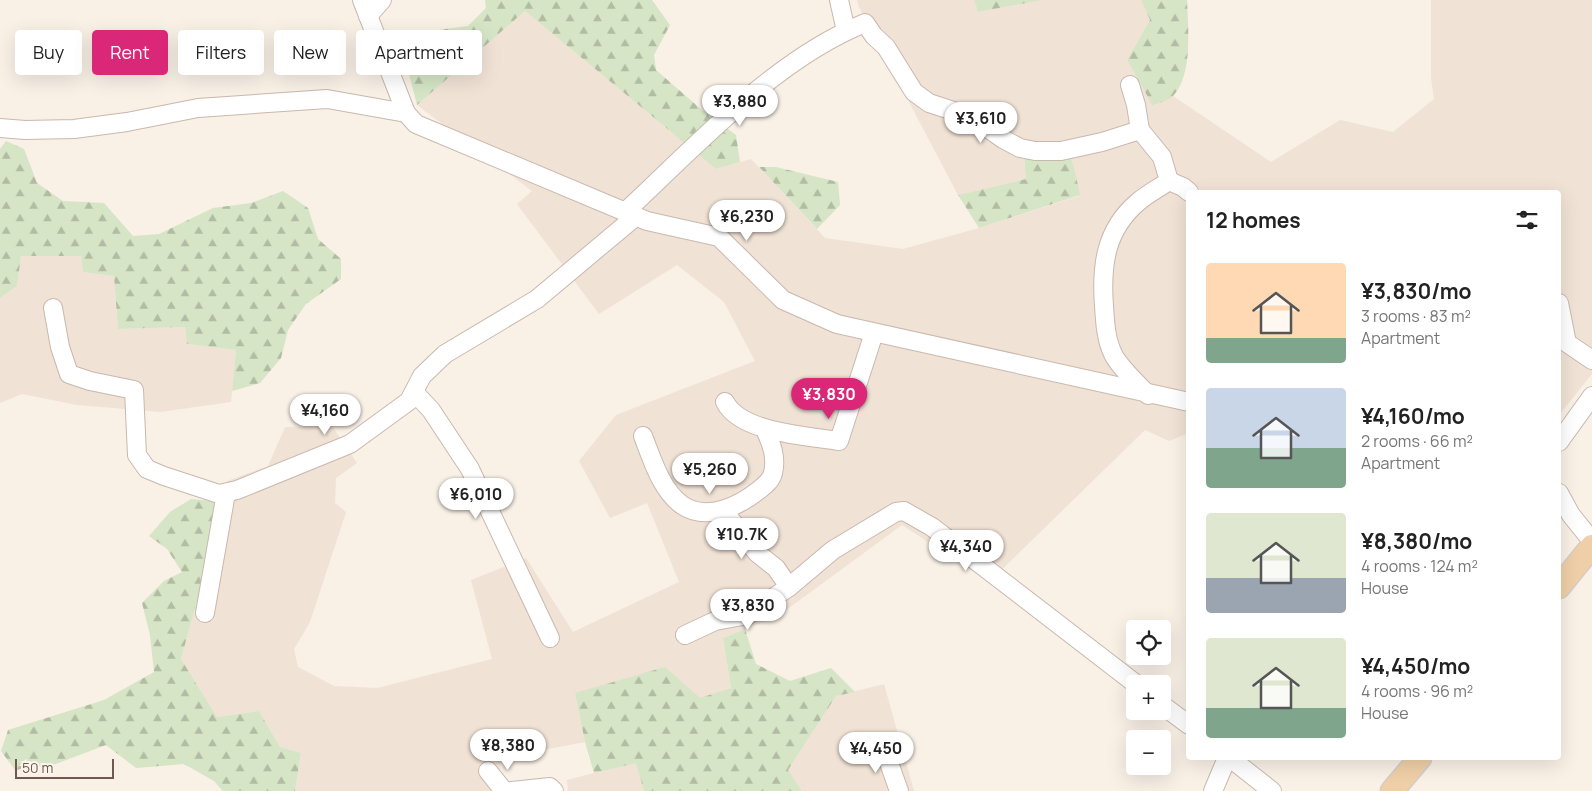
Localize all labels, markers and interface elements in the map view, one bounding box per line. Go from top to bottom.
chip: Buy [15,30,82,75]
chip: Rent [92,30,168,75]
chip: Filters [178,30,264,75]
chip: New [274,30,346,75]
chip: Apartment [356,30,482,75]
pin: ¥3,880 [699,84,781,127]
text: ¥3,880 [713,90,767,112]
pin: ¥3,610 [940,102,1022,144]
text: ¥3,610 [955,107,1007,129]
pin: ¥6,230 [706,200,788,242]
text: ¥6,230 [720,205,774,227]
text: 12 homes [1206,206,1301,234]
icon: filters [1513,206,1541,234]
text: ¥3,830/mo [1361,277,1471,305]
icon: home [1246,283,1306,343]
text: 3 rooms · 83 m² [1361,305,1471,327]
text: Apartment [1361,327,1440,349]
pin: ¥3,830 [788,378,870,420]
text: ¥3,830 [802,383,856,405]
pin: ¥4,160 [284,394,366,436]
text: ¥4,160 [301,399,349,421]
text: ¥4,160/mo [1361,402,1465,430]
icon: home [1246,408,1306,468]
text: 2 rooms · 66 m² [1361,430,1473,452]
pin: ¥5,260 [669,452,751,495]
text: Apartment [1361,452,1440,474]
text: ¥5,260 [683,458,737,480]
pin: ¥6,010 [435,478,517,520]
text: ¥6,010 [450,483,502,505]
pin: ¥10.7K [701,518,783,560]
text: ¥10.7K [716,523,768,545]
text: ¥8,380/mo [1361,527,1472,555]
pin: ¥4,340 [925,530,1007,572]
icon: home [1246,533,1306,593]
text: ¥4,340 [940,535,992,557]
text: 4 rooms · 124 m² [1361,555,1478,577]
text: House [1361,577,1409,599]
pin: ¥3,830 [707,588,789,631]
text: ¥3,830 [721,594,775,616]
map controls [1126,620,1171,775]
button: locate [1126,620,1171,665]
text: ¥4,450/mo [1361,652,1470,680]
icon: home [1246,658,1306,718]
button: + [1126,675,1171,720]
text: 4 rooms · 96 m² [1361,680,1473,702]
text: House [1361,702,1409,724]
pin: ¥8,380 [467,728,549,771]
button: − [1126,730,1171,775]
pin: ¥4,450 [835,732,917,774]
text: ¥8,380 [481,734,535,756]
text: ¥4,450 [850,737,902,759]
scale bar [15,756,114,779]
text: 50 m [22,758,53,777]

